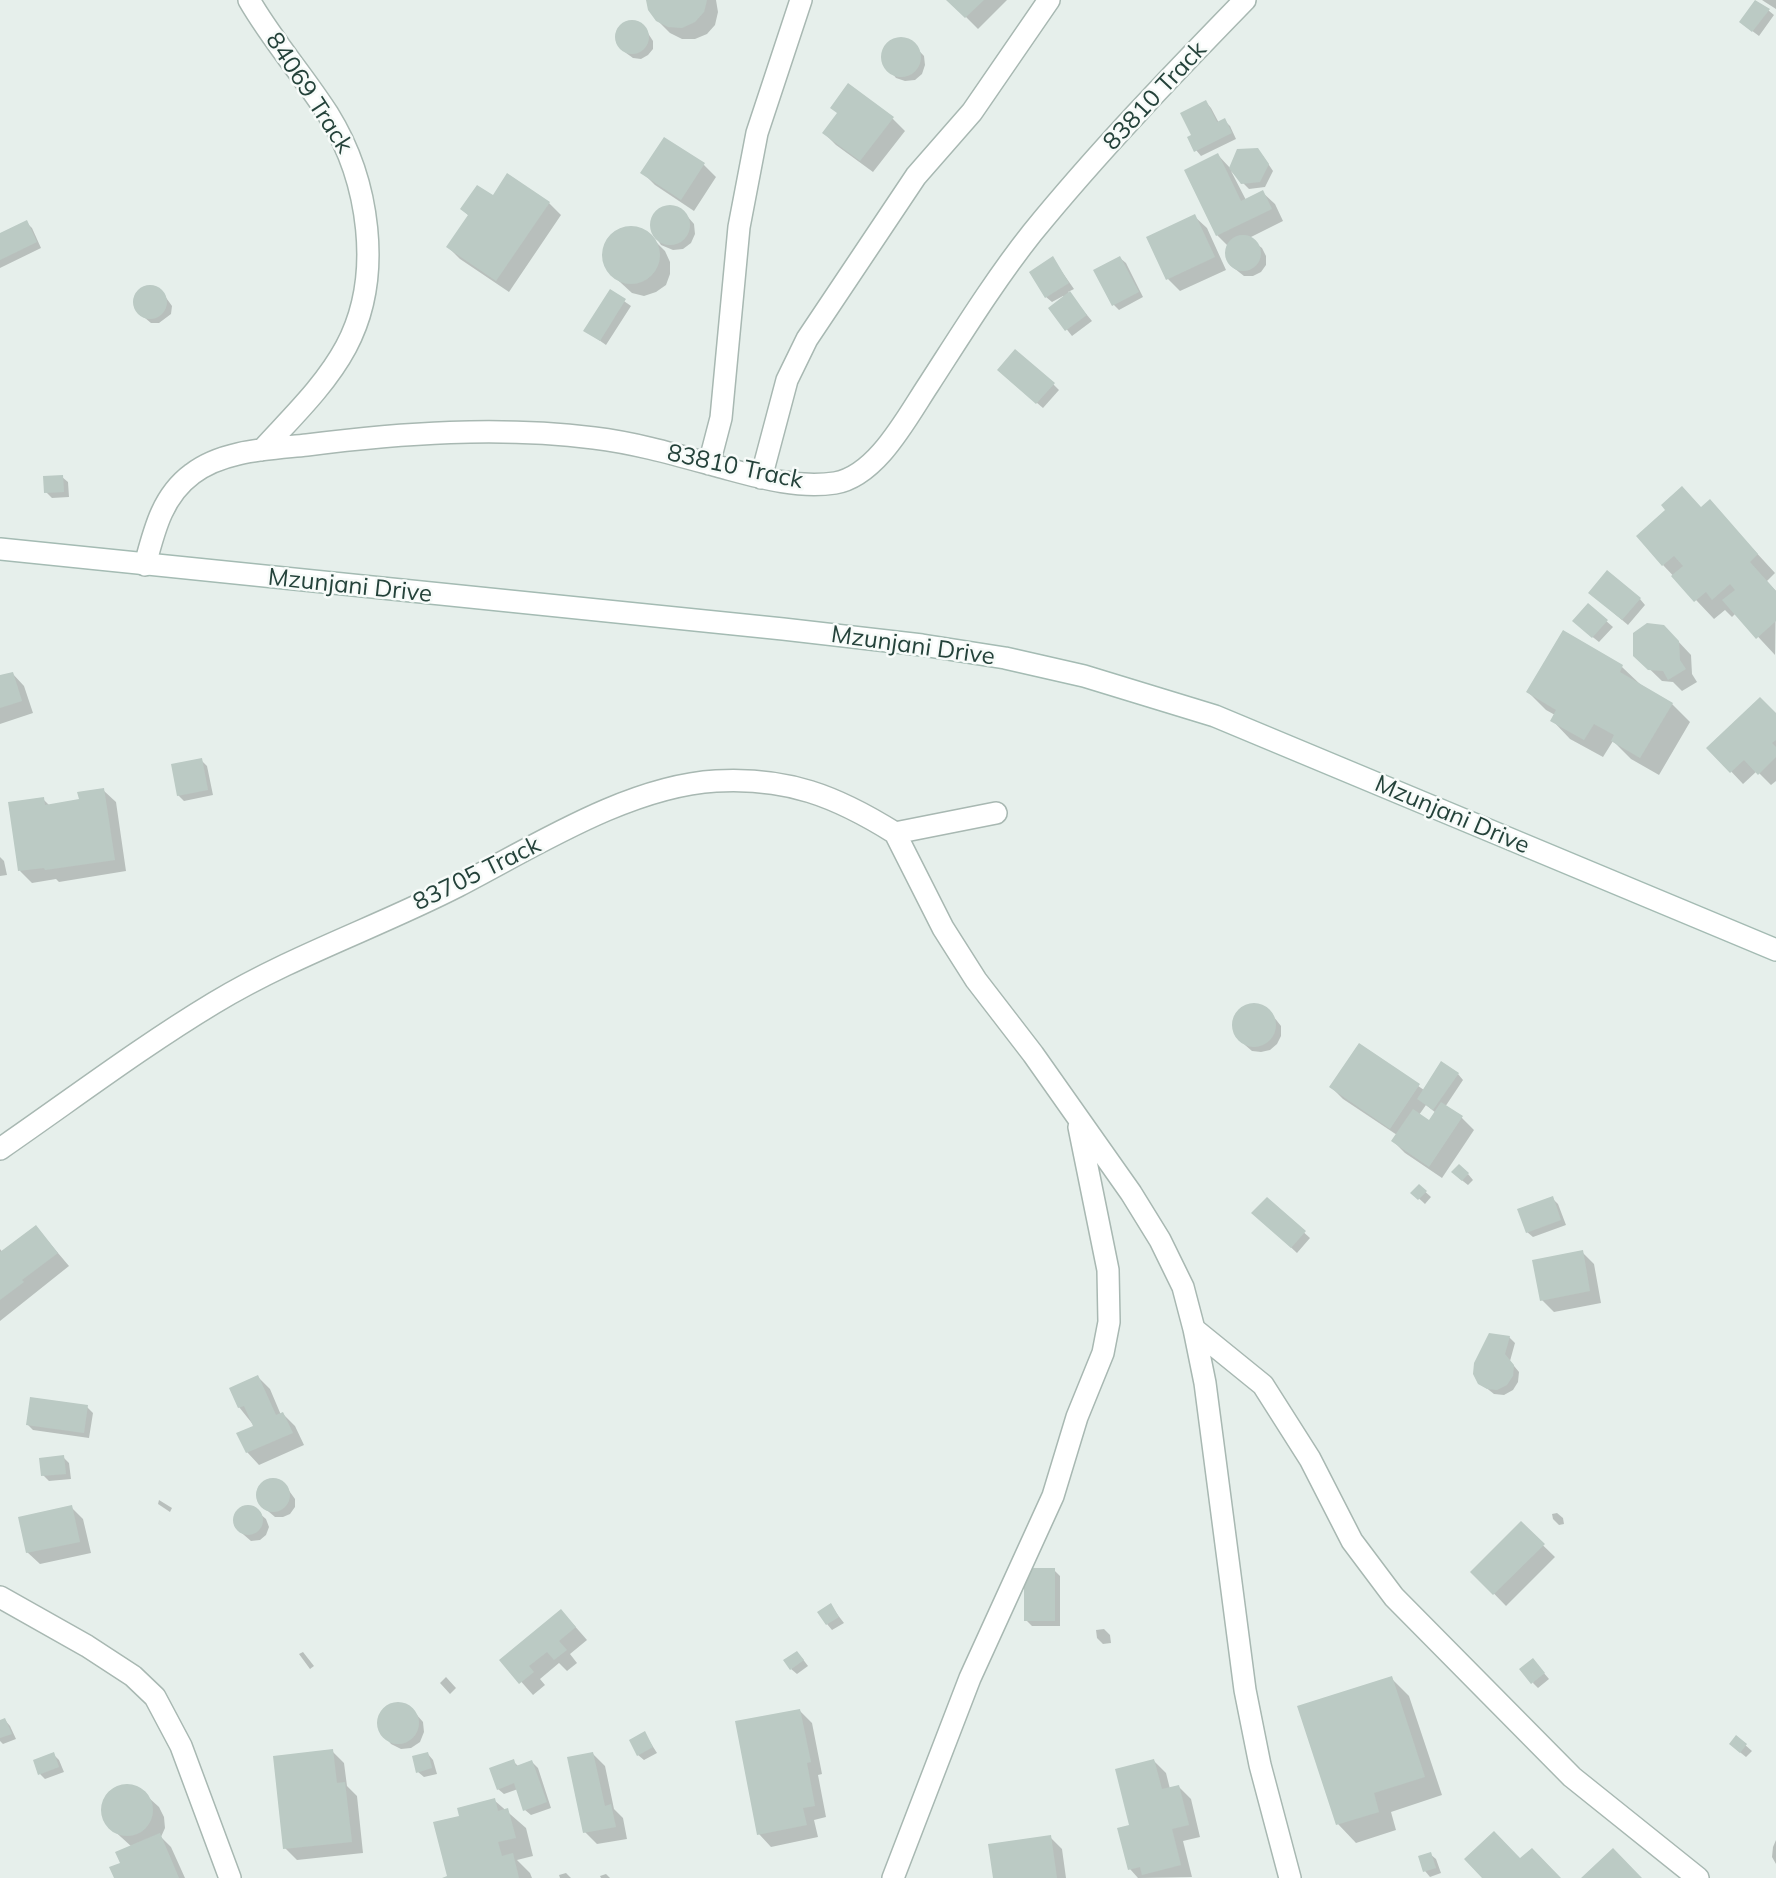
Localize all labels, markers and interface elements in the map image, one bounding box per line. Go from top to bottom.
street label: 84069 Track [259,27,359,159]
street label: 83810 Track [1097,36,1213,156]
street label: 83810 Track [664,439,806,495]
street label: Mzunjani Drive [266,563,434,609]
street label: Mzunjani Drive [829,620,997,672]
street label: Mzunjani Drive [1370,769,1534,861]
street label: 83705 Track [409,831,545,917]

